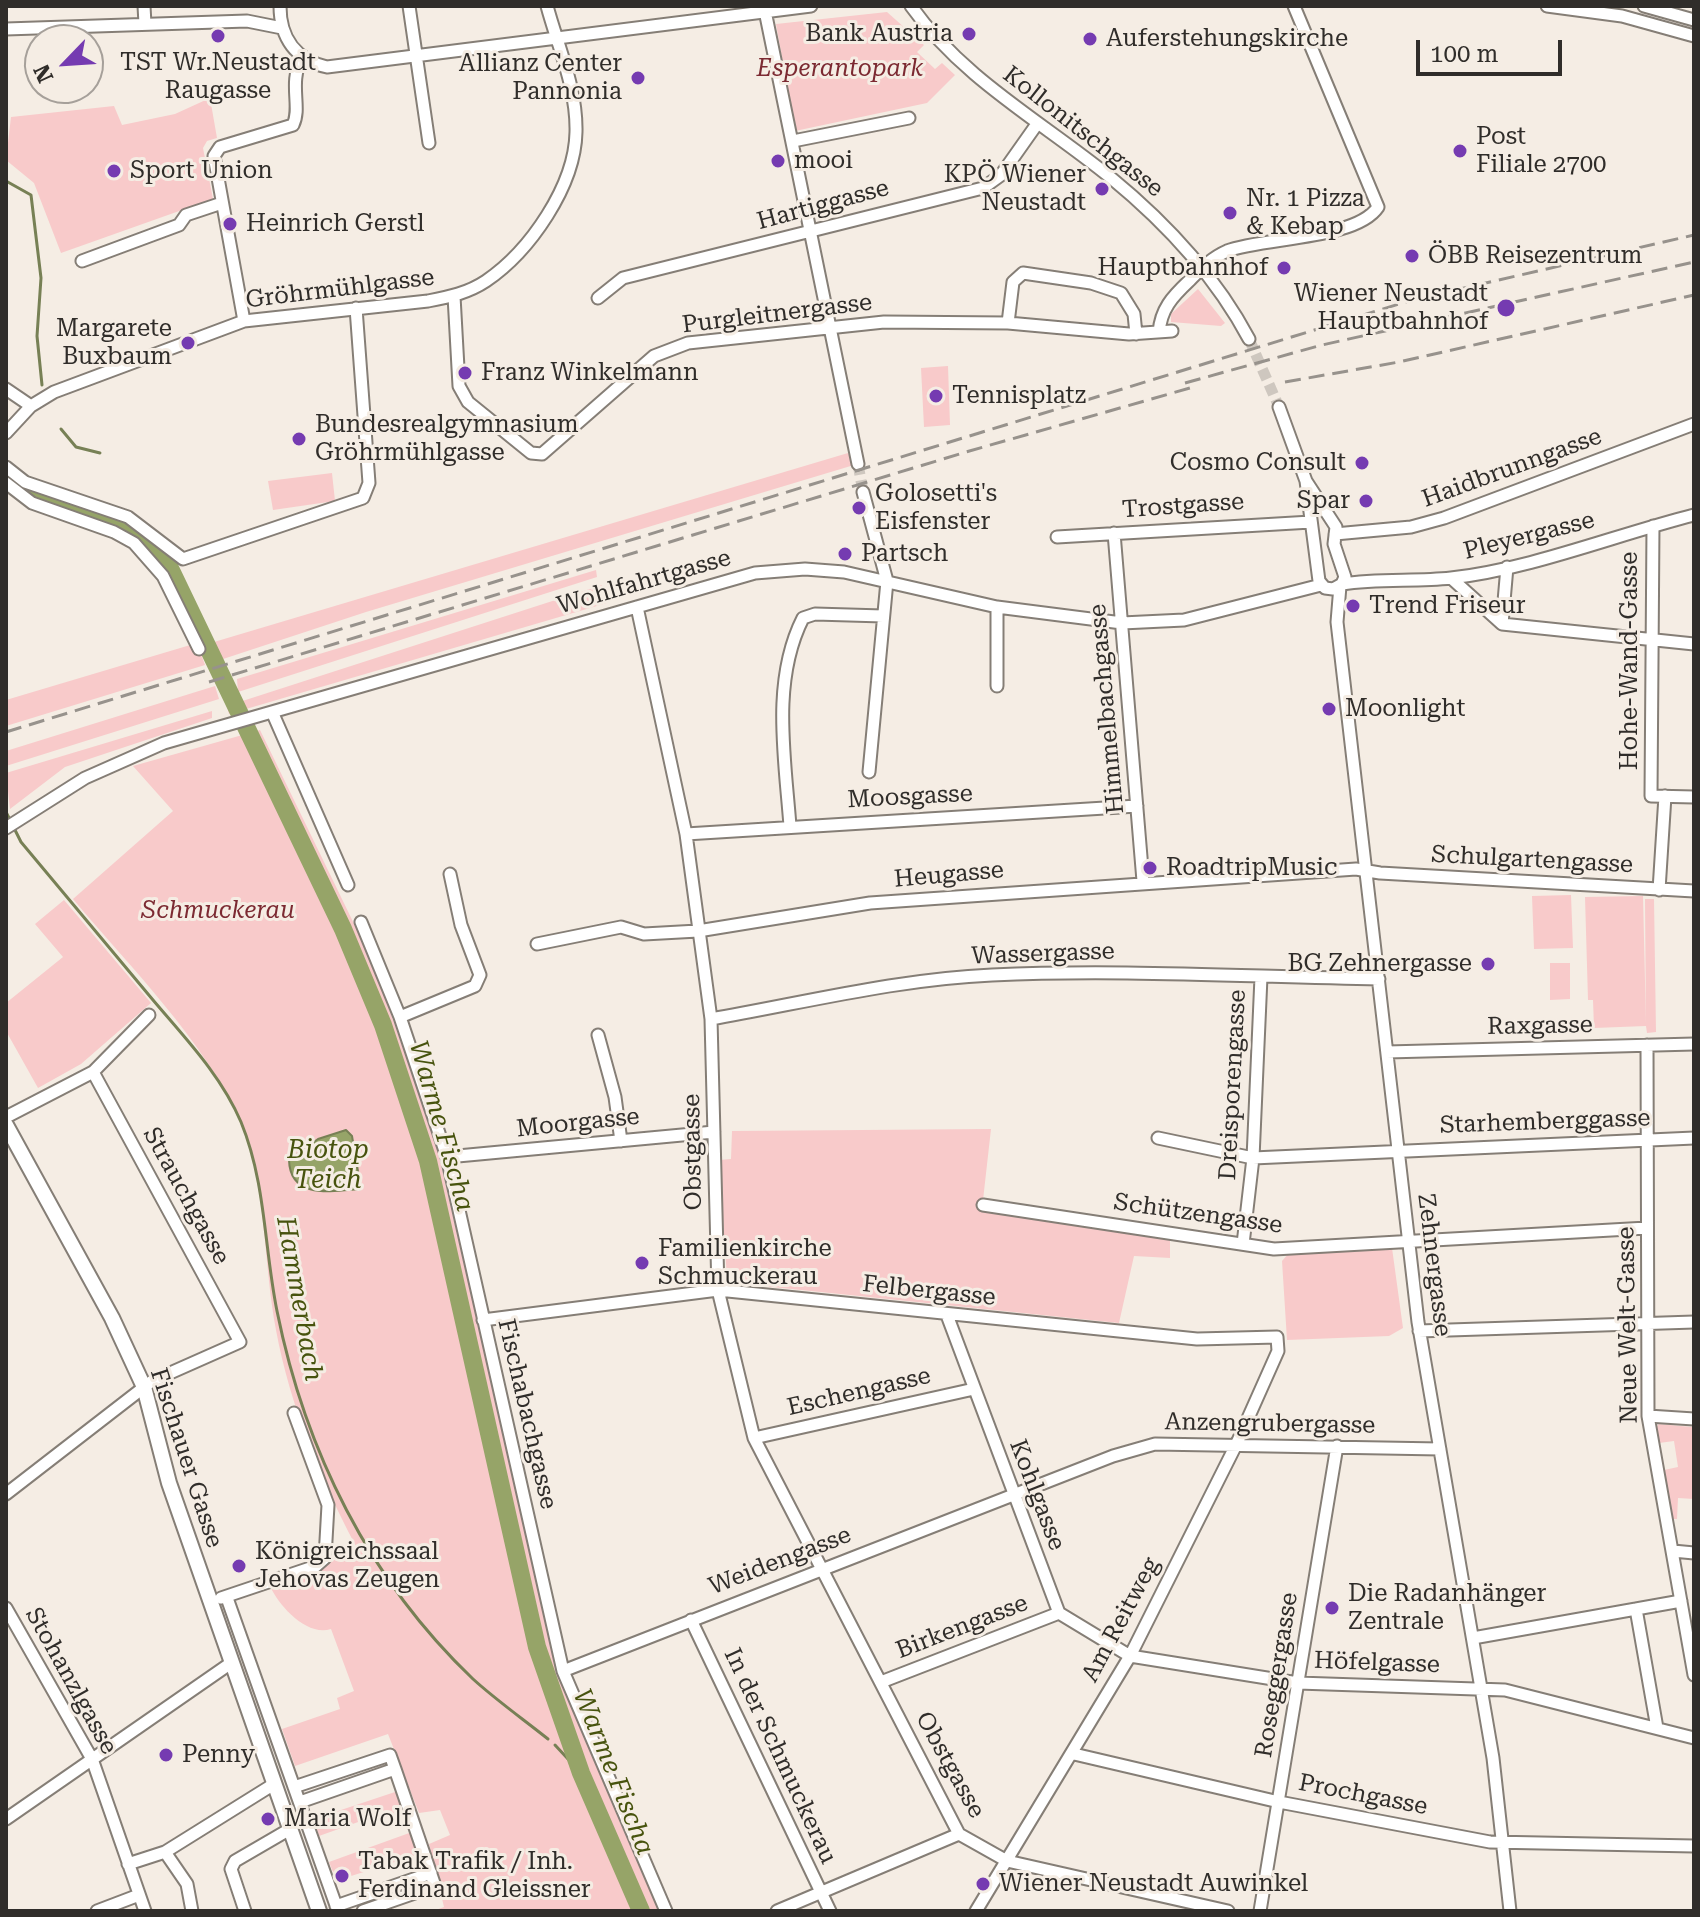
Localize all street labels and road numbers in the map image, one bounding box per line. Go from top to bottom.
street label: Kollonitschgasse [997,60,1169,204]
street label: Hartiggasse [754,174,892,236]
street label: Gröhrmühlgasse [244,263,436,315]
street label: Purgleitnergasse [680,288,874,340]
street label: Haidbrunngasse [1418,422,1606,514]
street label: Trostgasse [1121,487,1245,525]
street label: Pleyergasse [1460,506,1598,566]
street label: Wohlfahrtgasse [554,543,734,621]
street label: Hohe-Wand-Gasse [1616,552,1644,770]
street label: Himmelbachgasse [1083,603,1131,815]
street label: Moosgasse [847,779,973,815]
street label: Schulgartengasse [1430,840,1634,880]
street label: Heugasse [893,856,1005,894]
street label: Wassergasse [971,937,1115,971]
street label: Dreisporengasse [1214,989,1252,1181]
street label: Raxgasse [1487,1011,1593,1041]
street label: Obstgasse [678,1093,708,1211]
street label: Moorgasse [515,1102,641,1144]
street label: Starhemberggasse [1439,1104,1651,1140]
street label: Strauchgasse [137,1122,235,1270]
street label: Schützengasse [1112,1188,1284,1240]
street label: Zehnergasse [1411,1192,1457,1338]
street label: Neue Welt-Gasse [1612,1226,1644,1424]
street label: Felbergasse [861,1270,997,1312]
street label: Fischabachgasse [491,1316,563,1512]
street label: Eschengasse [784,1361,934,1423]
street label: Fischauer Gasse [143,1365,229,1551]
street label: Anzengrubergasse [1164,1408,1376,1440]
street label: Kohlgasse [1003,1436,1071,1554]
street label: Weidengasse [705,1521,855,1601]
street label: Am Reitweg [1076,1553,1166,1687]
street label: Birkengasse [892,1589,1032,1665]
street label: Roseggergasse [1250,1590,1304,1760]
street label: Stohanzlgasse [19,1603,123,1759]
street label: In der Schmuckerau [717,1644,843,1868]
street label: Höfelgasse [1314,1646,1440,1680]
street label: Obstgasse [909,1707,991,1823]
street label: Prochgasse [1296,1768,1430,1822]

